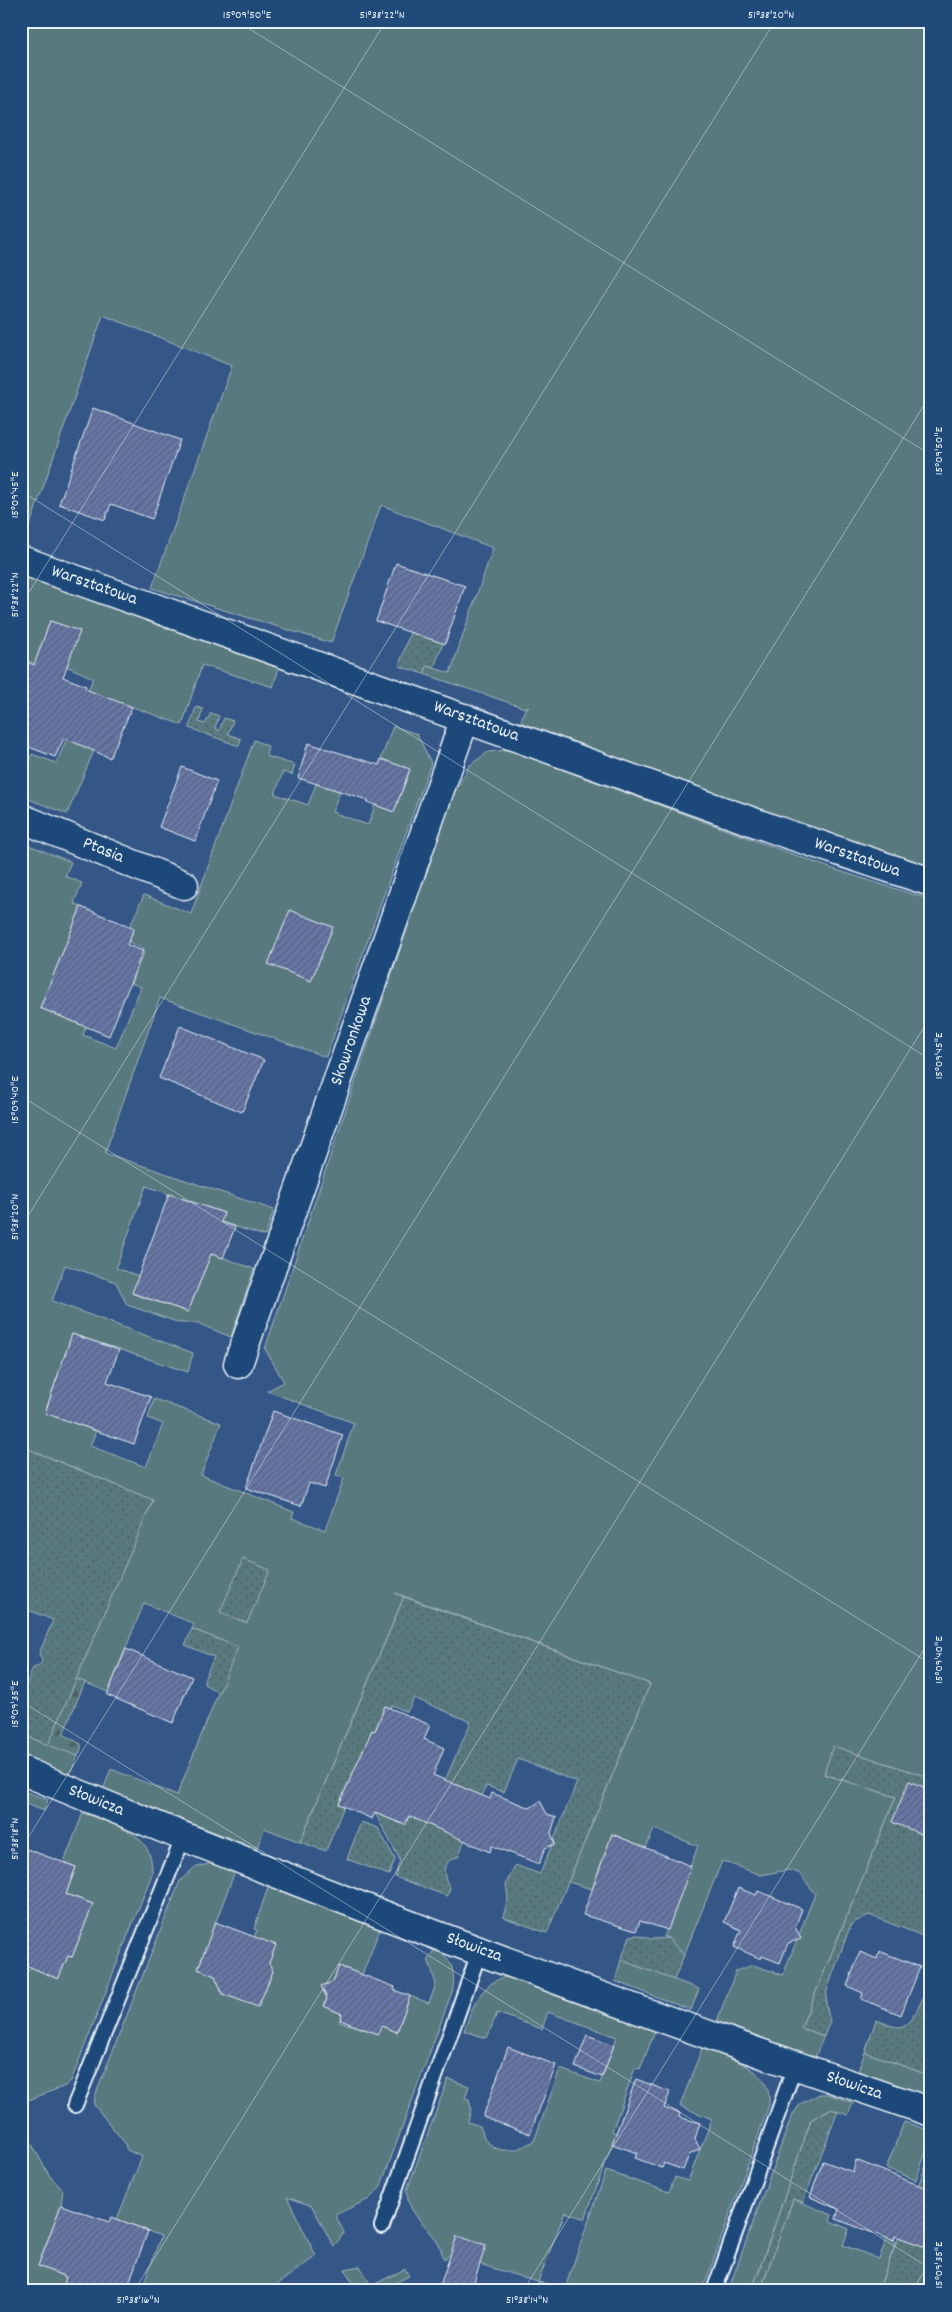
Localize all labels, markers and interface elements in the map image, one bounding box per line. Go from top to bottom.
text: 15°09'50"E [223,7,272,24]
text: 51°38'22"N [359,7,405,24]
text: 51°38'20"N [748,7,794,24]
text: 15°09'50"E [931,426,948,475]
text: 15°09'45"E [7,471,24,518]
street label: Warsztatowa [48,560,141,613]
text: 51°38'22"N [7,572,24,618]
street label: Warsztatowa [430,695,523,749]
street label: Ptasia [79,831,128,871]
street label: Warsztatowa [811,832,904,885]
street label: Skowronkowa [325,992,379,1089]
text: 15°09'45"E [931,1032,948,1079]
text: 15°09'40"E [7,1076,24,1124]
text: 51°38'20"N [7,1194,24,1240]
text: 15°09'40"E [931,1636,948,1684]
text: 15°09'35"E [7,1680,24,1728]
street label: Słowicza [64,1779,128,1824]
text: 51°38'18"N [7,1818,24,1860]
street label: Słowicza [443,1926,506,1970]
street label: Słowicza [823,2065,886,2107]
text: 15°09'35"E [931,2241,948,2289]
text: 51°38'16"N [116,2292,160,2309]
text: 51°38'14"N [506,2292,548,2309]

